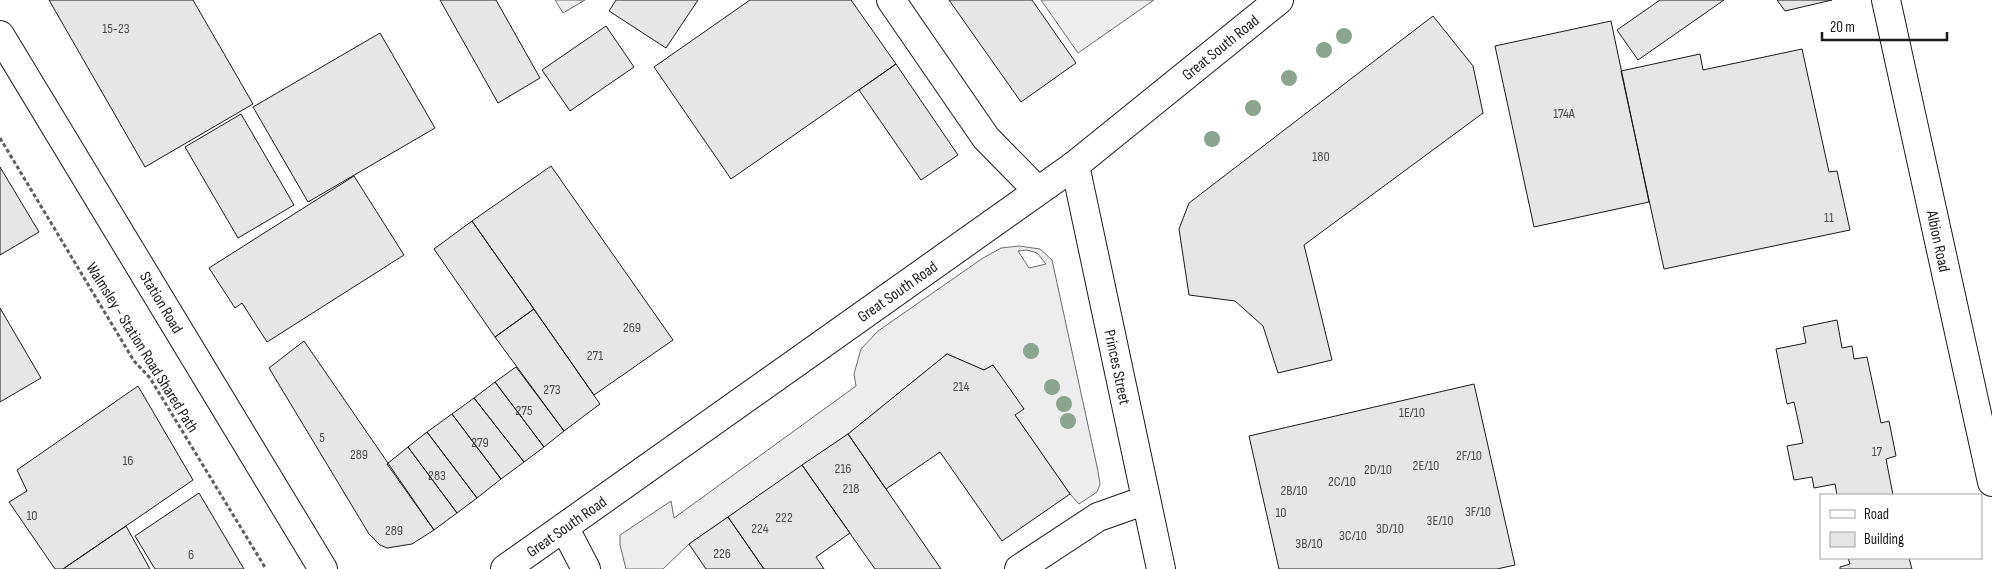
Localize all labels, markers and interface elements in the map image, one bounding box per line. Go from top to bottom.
scale bar [1822,10,1947,42]
street label: Great South Road [1179,11,1263,85]
text: 20 m [1830,18,1855,37]
house number: 15-23 [102,20,130,37]
house number: 174A [1553,105,1576,122]
house number: 180 [1312,148,1330,165]
street label: Albion Road [1922,208,1953,274]
house number: 11 [1824,209,1834,226]
street label: Great South Road [854,258,942,327]
street label: Walmsley - Station Road Shared Path [82,259,202,436]
street label: Station Road [135,269,186,337]
house number: 269 [623,319,641,336]
street label: Princes Street [1099,328,1134,407]
house number: 271 [587,347,603,364]
house number: 214 [953,378,969,395]
house number: 273 [543,381,561,398]
house number: 275 [516,402,533,419]
house number: 1E/10 [1399,404,1425,421]
house number: 5 [319,429,325,446]
house number: 279 [471,434,489,451]
house number: 17 [1872,443,1883,460]
house number: 289 [350,446,368,463]
house number: 2F/10 [1456,447,1482,464]
house number: 16 [122,452,134,469]
house number: 2E/10 [1413,457,1439,474]
house number: 216 [835,460,851,477]
house number: 2D/10 [1364,461,1392,478]
house number: 283 [428,467,446,484]
house number: 2C/10 [1328,473,1356,490]
house number: 218 [843,480,859,497]
house number: 2B/10 [1280,482,1308,499]
street label: Great South Road [523,493,611,562]
legend [1820,494,1982,559]
house number: 3F/10 [1465,503,1491,520]
house number: 10 [1275,504,1287,521]
text: Road [1864,505,1889,524]
house number: 10 [26,507,38,524]
house number: 222 [775,509,793,526]
house number: 3E/10 [1427,512,1453,529]
house number: 224 [751,520,769,537]
house number: 3D/10 [1376,520,1404,537]
house number: 289 [385,522,403,539]
house number: 3C/10 [1339,527,1367,544]
text: Building [1864,530,1904,549]
house number: 3B/10 [1295,535,1323,552]
house number: 226 [713,545,731,562]
house number: 6 [188,546,194,563]

